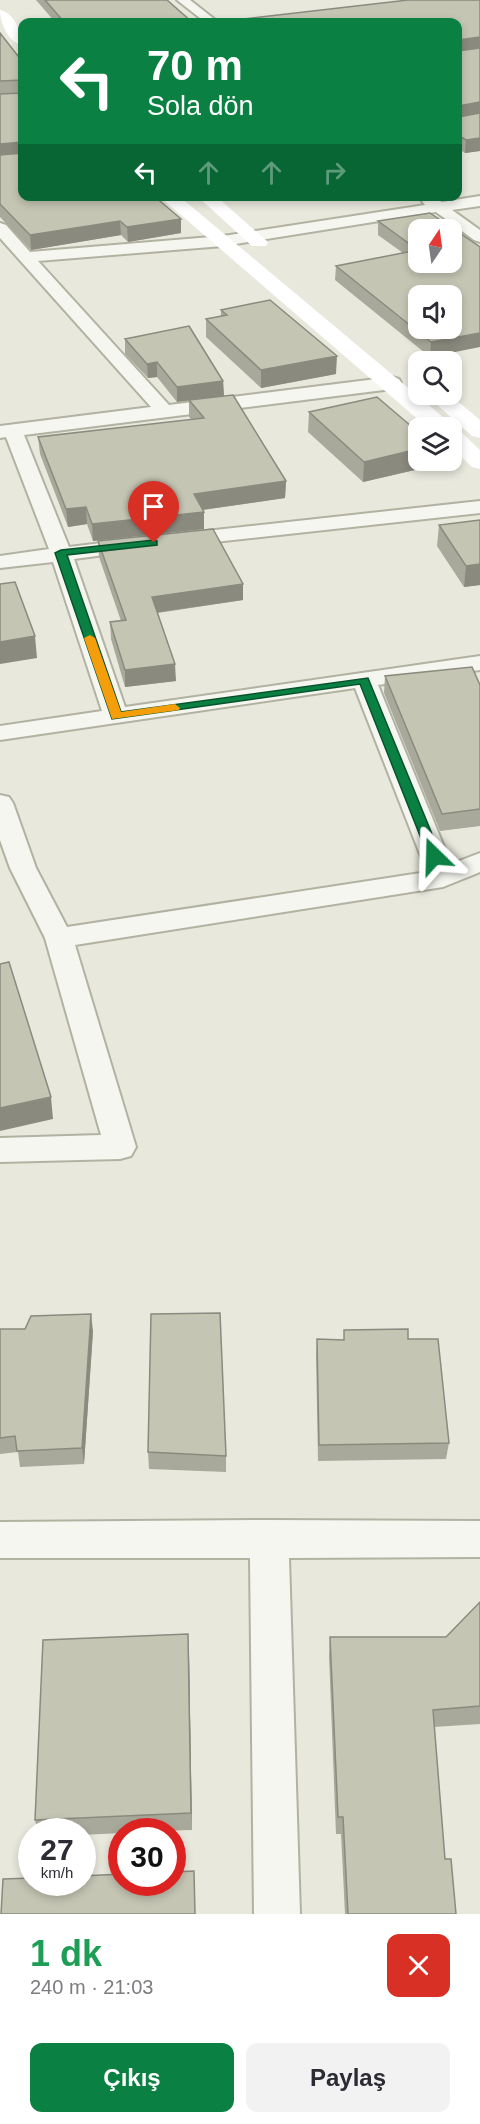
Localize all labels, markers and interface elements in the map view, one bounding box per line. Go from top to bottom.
icon: left [48,42,126,120]
text: 70 m [147,42,243,89]
text: Sola dön [147,91,254,121]
icon: left [129,156,162,189]
icon: ahead [192,156,225,189]
icon: ahead [255,156,288,189]
icon: right [318,156,351,189]
north arrow [408,219,462,273]
map controls [408,219,462,471]
button: sound [408,285,462,339]
button: search [408,351,462,405]
button: layers [408,417,462,471]
pin [128,481,179,543]
icon: arrive [137,490,170,523]
position arrow [402,824,466,888]
speed limit sign: 30 [108,1818,186,1896]
text: 27 [40,1833,74,1866]
text: km/h [41,1864,73,1881]
text: 1 dk [30,1933,102,1974]
button: close [387,1934,450,1997]
text: 240 m · 21:03 [30,1976,153,1998]
button: Çıkış [30,2043,234,2112]
button: Paylaş [246,2043,450,2112]

